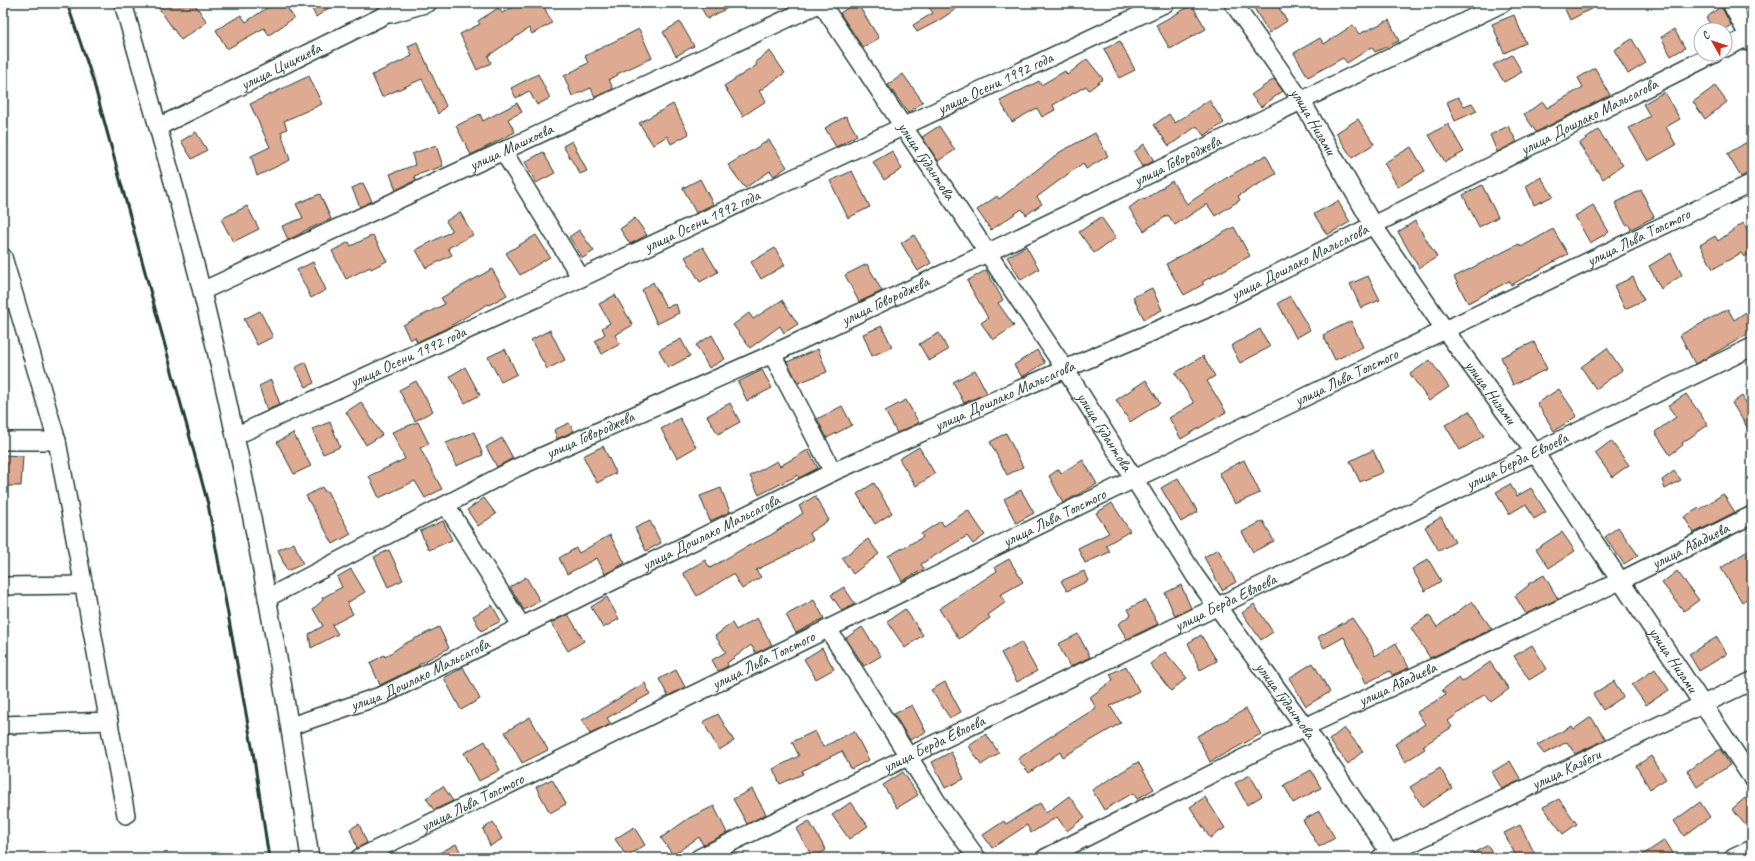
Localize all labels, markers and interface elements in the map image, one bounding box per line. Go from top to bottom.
north arrow [1693,22,1733,62]
text: С [1698,28,1713,42]
street label: улица Цицкиева [236,38,325,95]
street label: улица Осени 1992 года [933,47,1058,119]
street label: улица Дошлако Мальсагова [1516,73,1662,160]
street label: улица Низами [1285,83,1341,160]
street label: улица Гудантова [893,117,960,205]
street label: улица Машхоева [465,119,557,176]
street label: улица Говороджева [1129,131,1225,191]
street label: улица Осени 1992 года [640,185,764,257]
street label: улица Льва Толстого [1583,204,1695,271]
street label: улица Дошлако Мальсагова [1227,219,1372,305]
street label: улица Говороджева [837,271,933,330]
street label: улица Осени 1992 года [346,321,470,393]
street label: улица Льва Толстого [1290,344,1402,411]
street label: улица Низами [1460,355,1521,429]
street label: улица Дошлако Мальсагова [930,356,1079,436]
street label: улица Гудантова [1072,388,1137,476]
street label: улица Говороджева [542,406,639,464]
street label: улица Берда Евлоева [1462,427,1572,495]
street label: улица Льва Толстого [999,484,1110,552]
street label: улица Дошлако Мальсагова [638,490,784,575]
street label: улица Абадиева [1647,518,1733,574]
street label: улица Берда Евлоева [1170,569,1281,636]
street label: улица Низами [1643,622,1703,697]
street label: улица Льва Толстого [708,626,819,694]
street label: улица Дошлако Мальсагова [347,633,494,716]
street label: улица Гудантова [1250,657,1320,743]
street label: улица Абадиева [1354,657,1441,711]
street label: улица Берда Евлоева [879,710,989,778]
street label: улица Казбеги [1528,744,1605,795]
street label: улица Льва Толстого [416,768,528,837]

